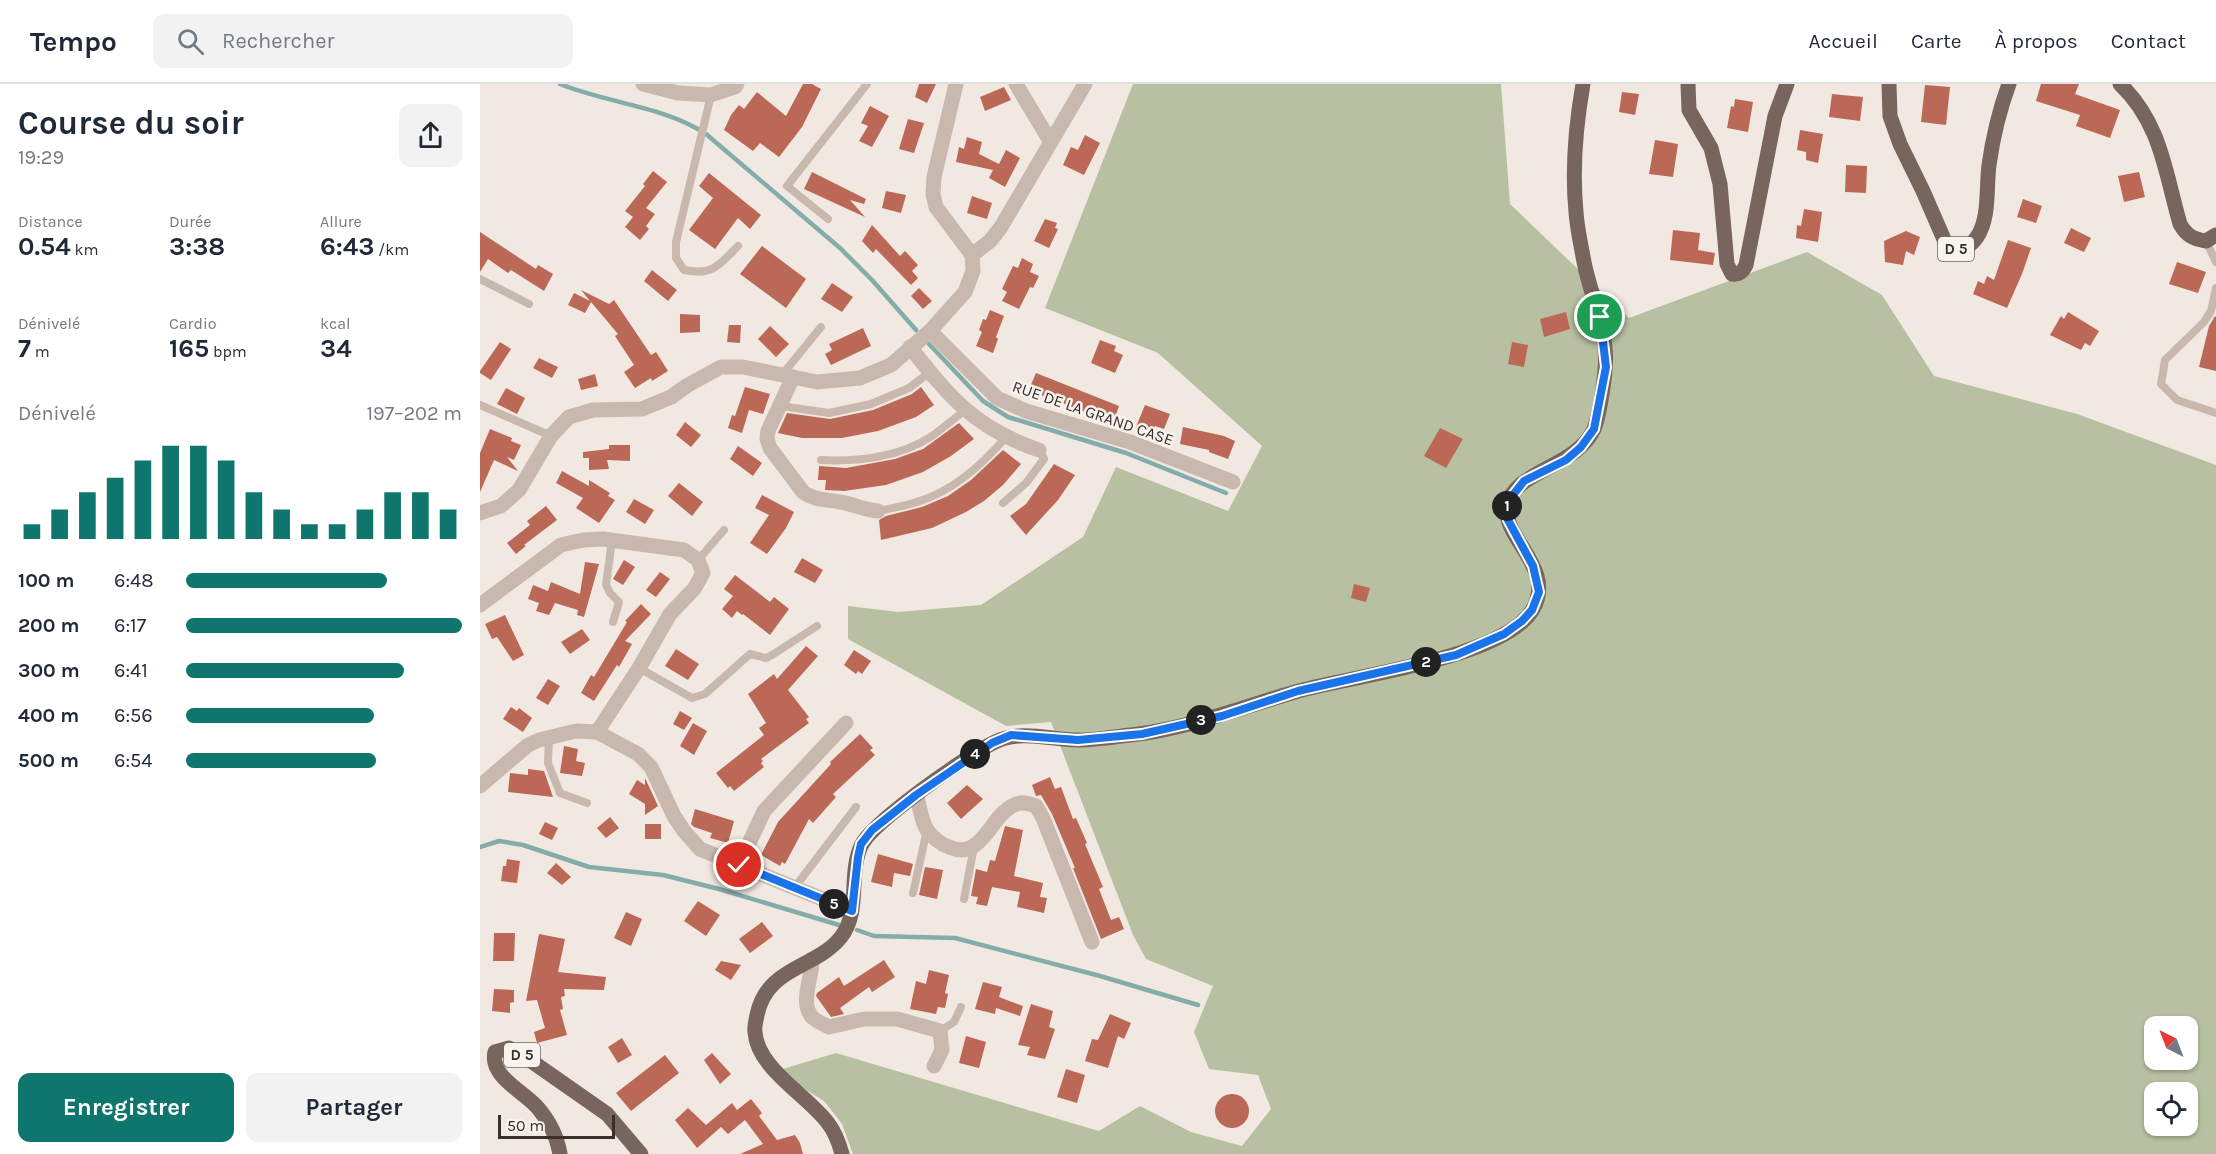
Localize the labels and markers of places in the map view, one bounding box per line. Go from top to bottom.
pin [1574,291,1625,342]
pin: 1 [1492,491,1522,521]
pin: 2 [1411,647,1441,677]
pin: 3 [1186,705,1216,735]
pin: 4 [960,739,990,769]
pin [713,839,764,890]
pin: 5 [819,889,849,919]

